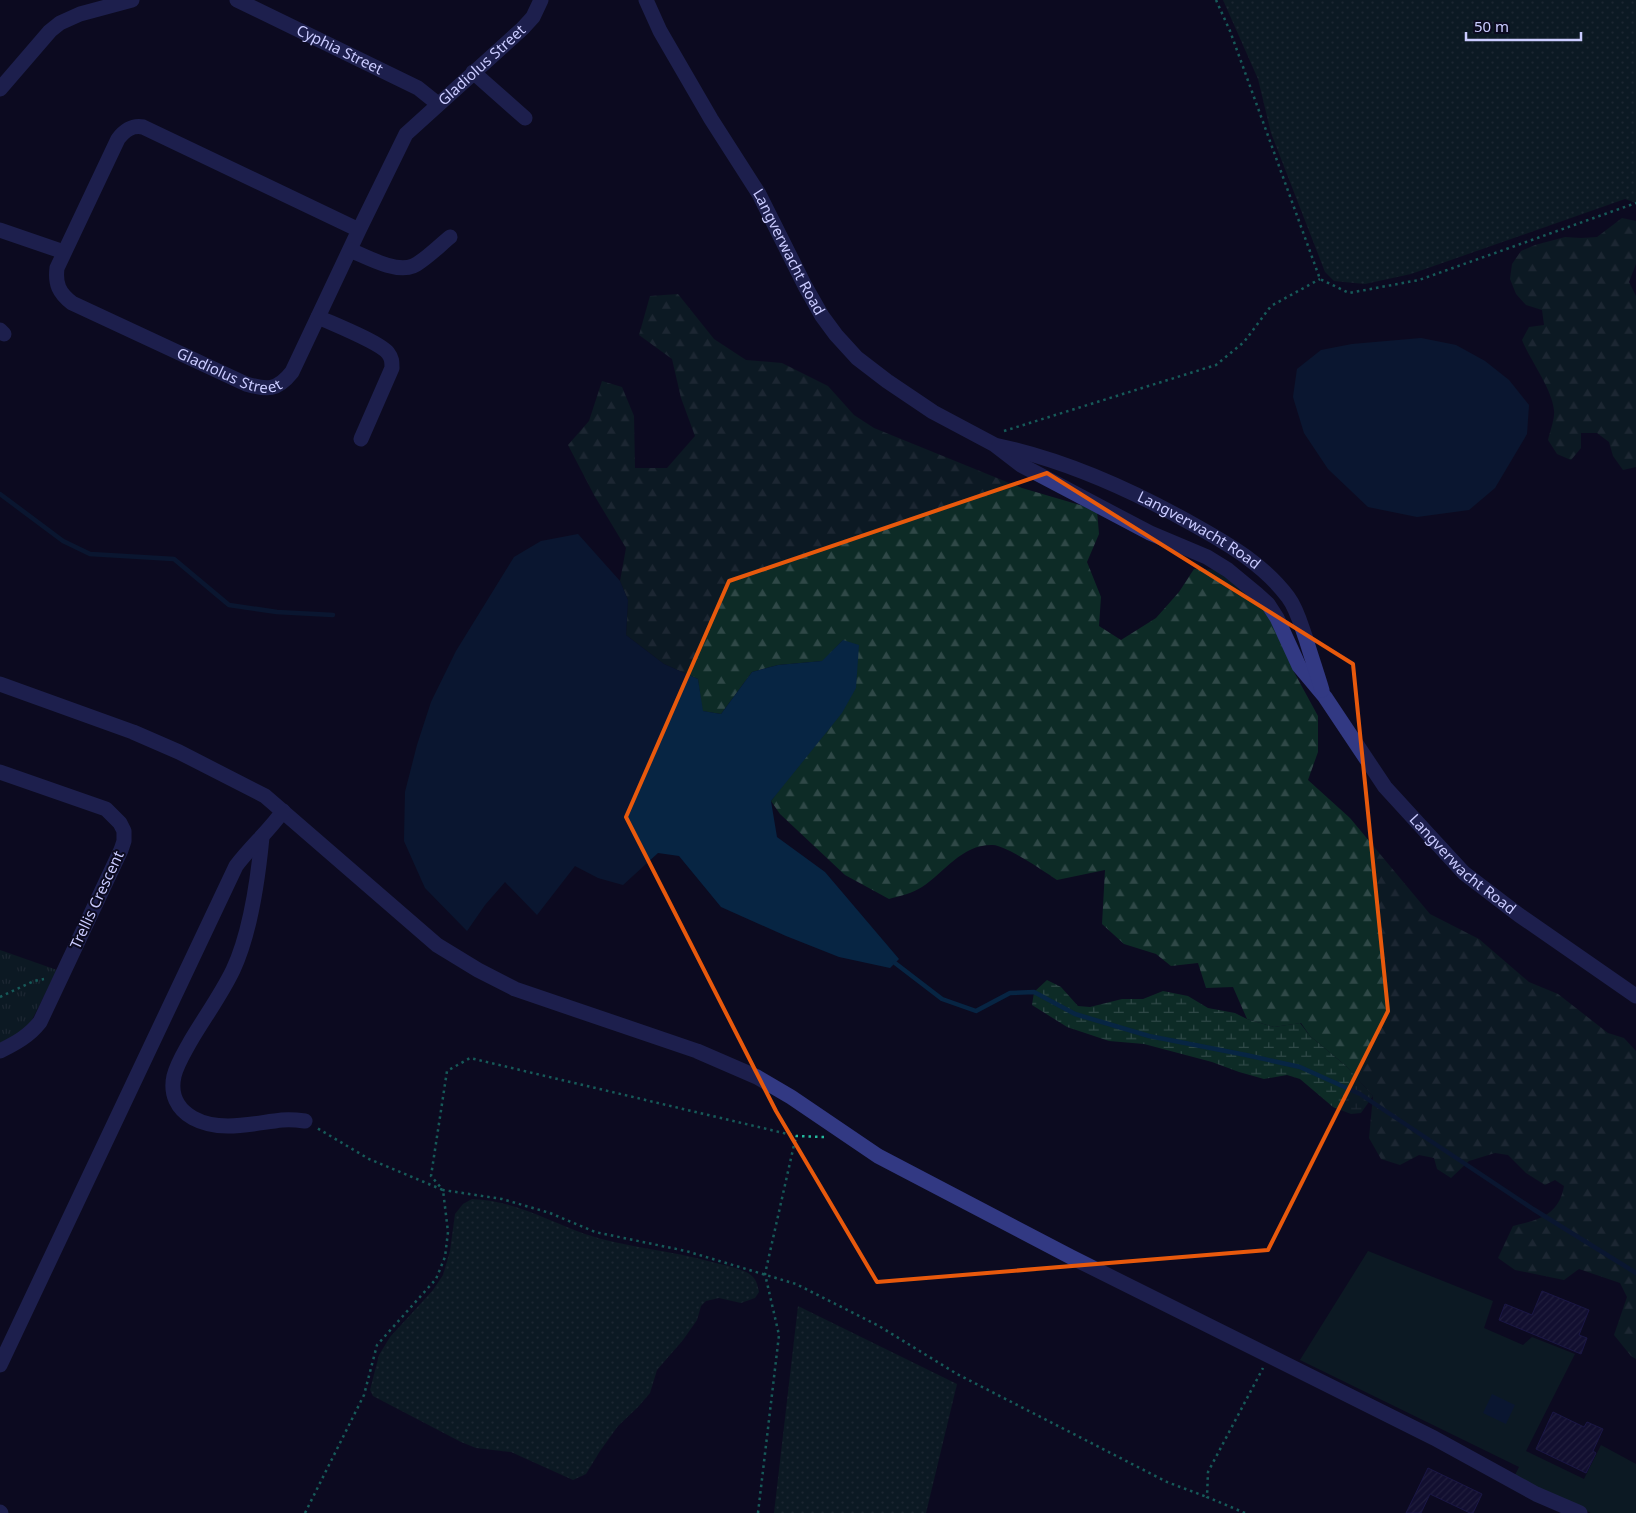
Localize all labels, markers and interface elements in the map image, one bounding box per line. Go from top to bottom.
scale bar [1466,10,1581,42]
text: 50 m [1474,16,1509,36]
street label: Cyphia Street [293,19,387,79]
street label: Gladiolus Street [433,19,530,109]
street label: Langverwacht Road [749,184,830,318]
street label: Gladiolus Street [174,342,286,397]
street label: Langverwacht Road [1134,486,1265,573]
street label: Langverwacht Road [1406,809,1521,918]
street label: Trellis Crescent [65,847,128,952]

